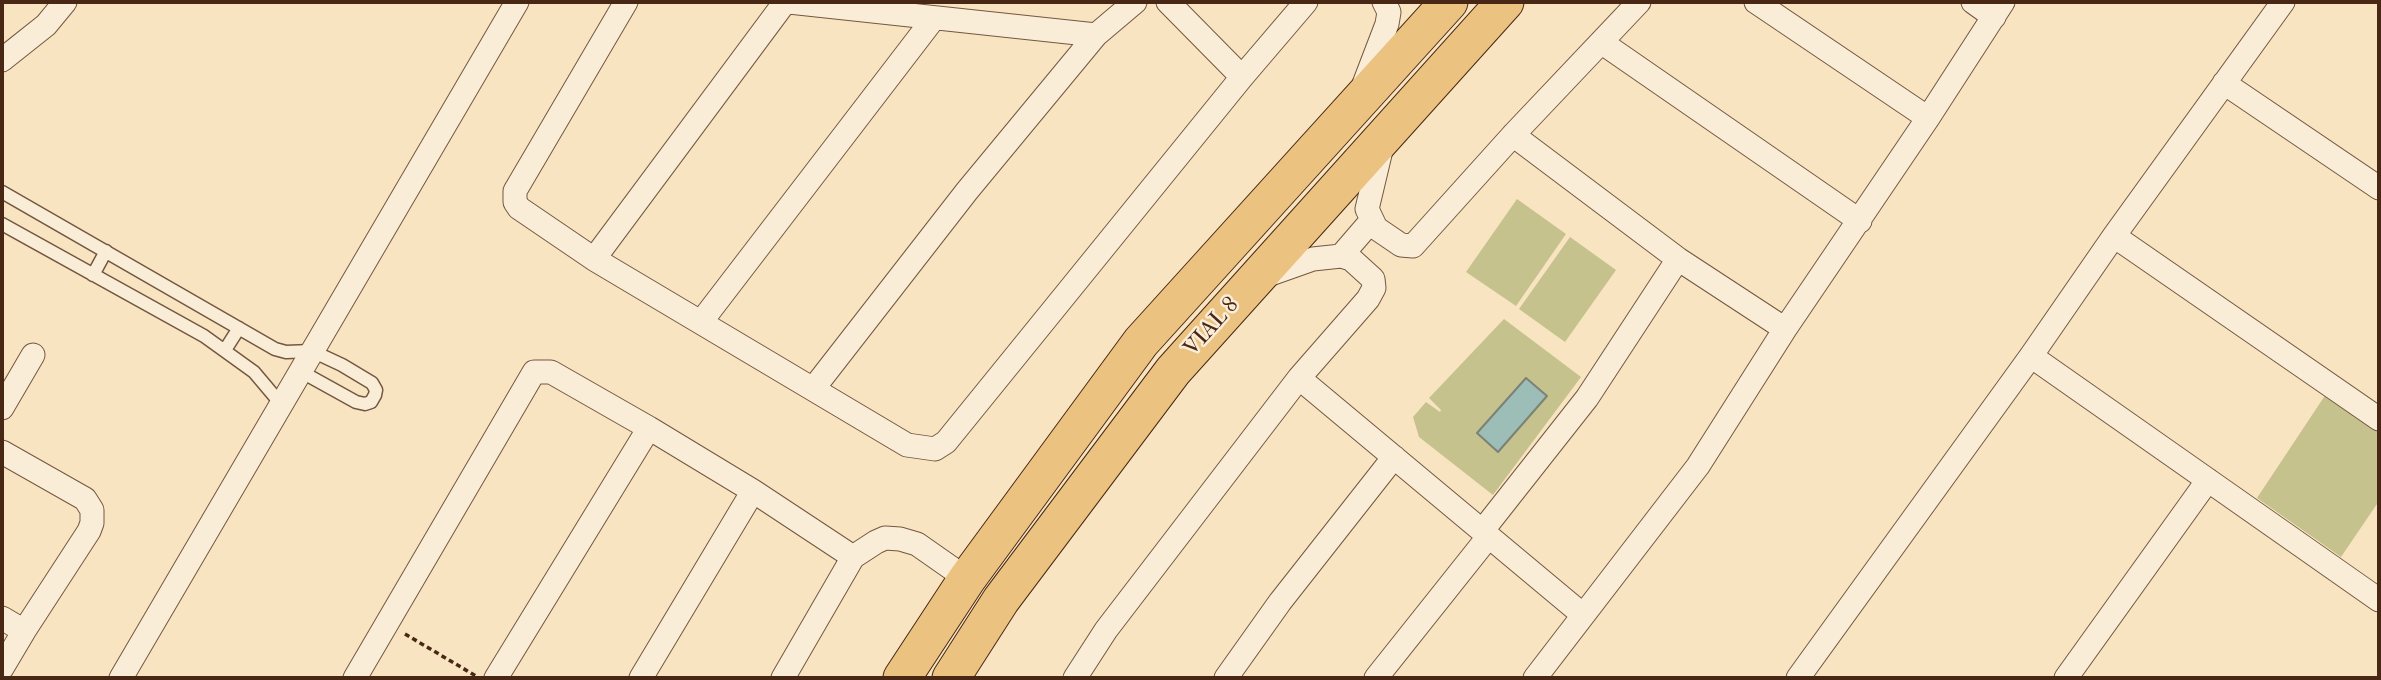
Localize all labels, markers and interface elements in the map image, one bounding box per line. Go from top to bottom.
street label: VIAL 8 [1179,292,1245,362]

